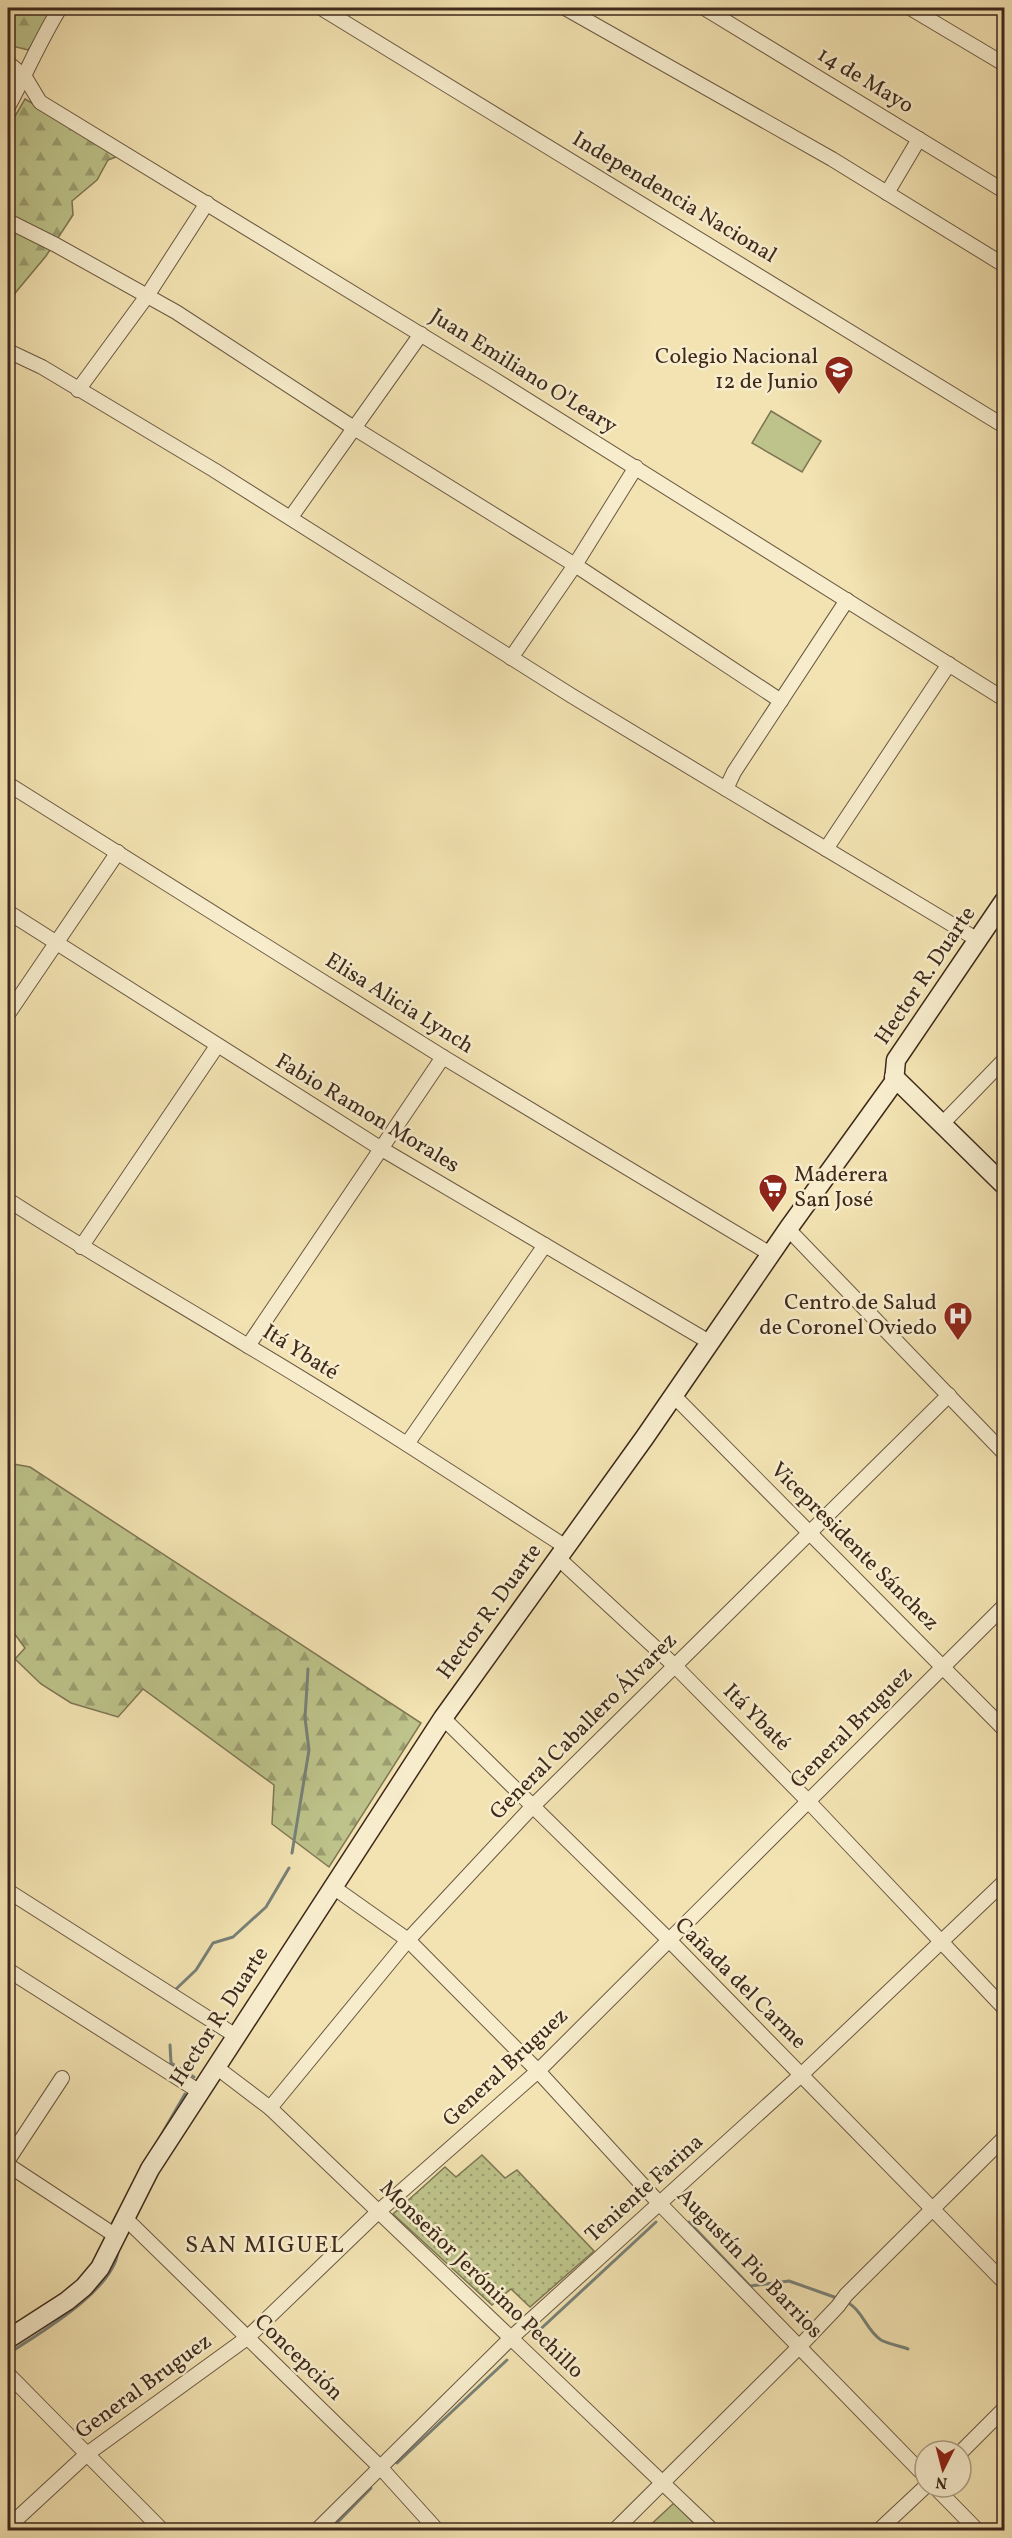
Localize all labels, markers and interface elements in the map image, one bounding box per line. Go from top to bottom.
street label: 14 de Mayo [811,40,919,122]
street label: Independencia Nacional [566,124,782,272]
street label: Juan Emiliano O'Leary [423,302,623,442]
place label: Colegio Nacional 12 de Junio [655,342,818,398]
school or university icon: Colegio Nacional 12 de Junio [823,354,855,396]
street label: Hector R. Duarte [868,901,984,1051]
street label: Elisa Alicia Lynch [319,946,479,1062]
street label: Fabio Ramon Morales [269,1047,465,1181]
place label: Maderera San José [794,1160,888,1216]
supermarket icon: Maderera San José [757,1172,789,1214]
place label: Centro de Salud de Coronel Oviedo [759,1288,937,1344]
hospital icon: Centro de Salud de Coronel Oviedo [942,1300,974,1342]
street label: Itá Ybaté [256,1317,344,1389]
street label: Vicepresidente Sánchez [763,1456,945,1638]
street label: Hector R. Duarte [430,1538,550,1686]
street label: General Caballero Álvarez [483,1626,685,1828]
street label: General Bruguez [784,1660,920,1796]
street label: Itá Ybaté [715,1677,797,1759]
street label: Cañada del Carme [667,1911,813,2057]
street label: Hector R. Duarte [163,1941,277,2093]
street label: General Bruguez [436,2002,576,2134]
street label: Teniente Farina [579,2127,711,2251]
street label: Monseñor Jerónimo Pechillo [372,2174,590,2386]
street label: Augustín Pio Barrios [669,2182,829,2346]
district label: SAN MIGUEL [185,2229,345,2263]
street label: Concepción [246,2307,350,2409]
street label: General Bruguez [69,2327,219,2447]
north arrow [913,2439,973,2499]
text: N [934,2470,949,2493]

